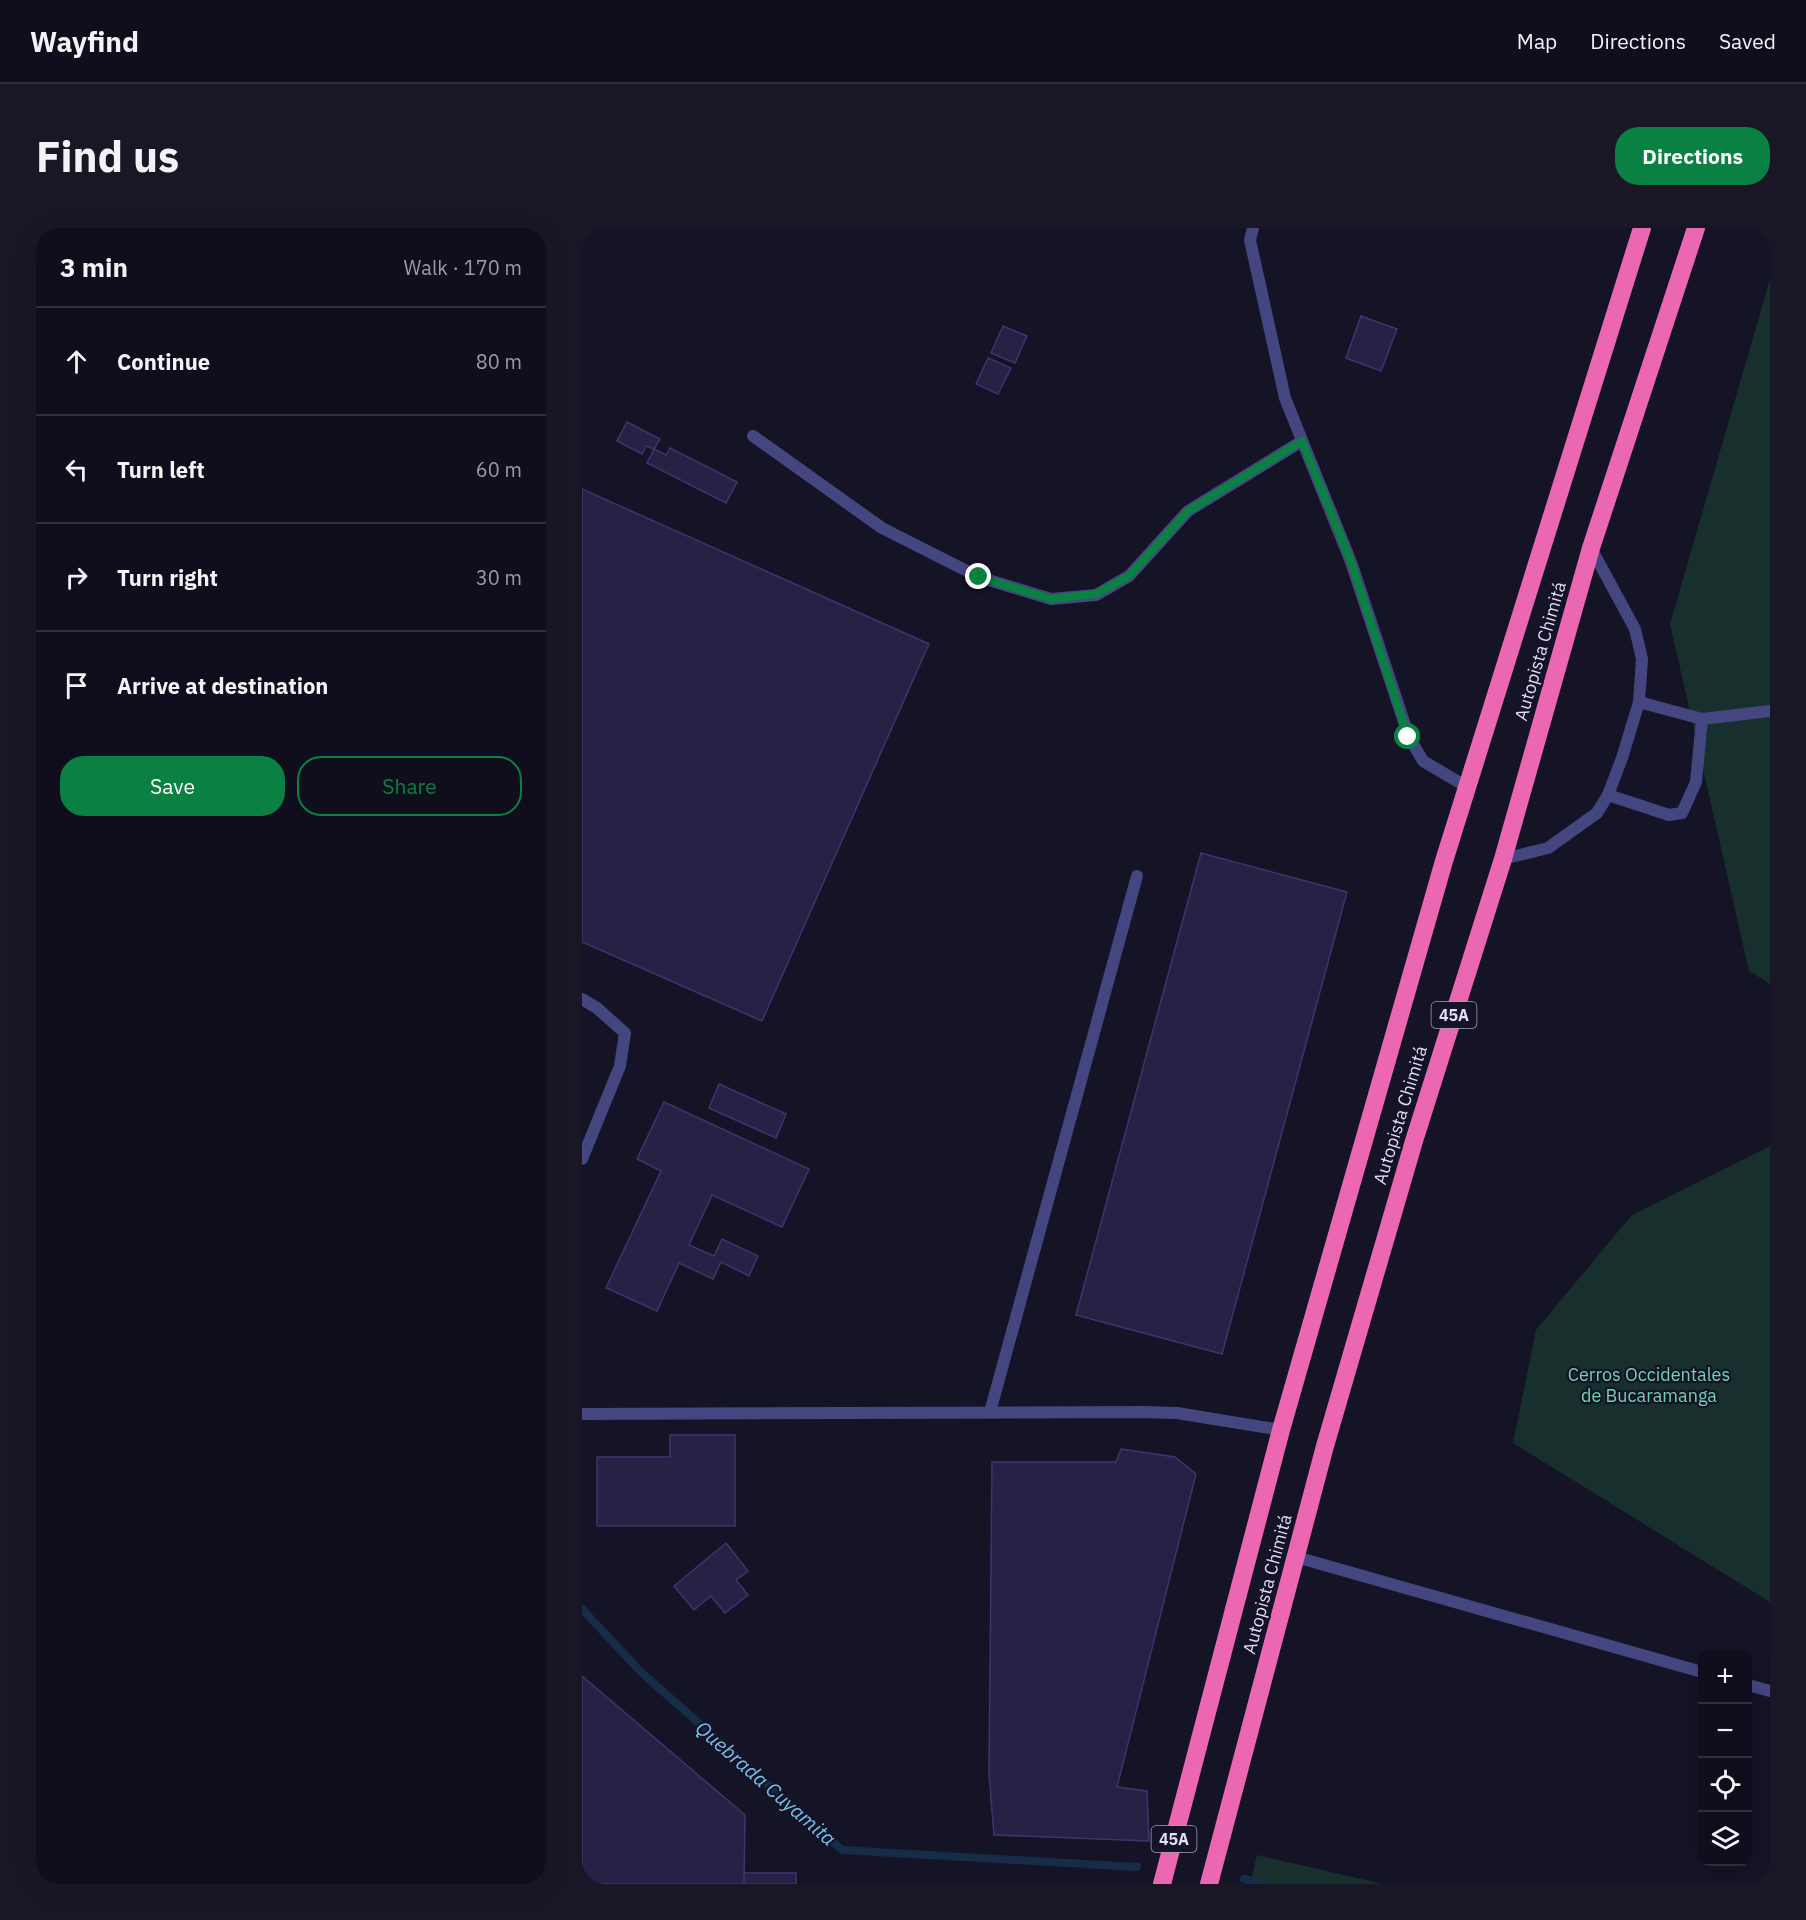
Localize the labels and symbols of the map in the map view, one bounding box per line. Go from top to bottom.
route end [965,563,991,589]
street label: Autopista Chimitá [1509,578,1571,723]
route start [1394,723,1420,749]
road number: 45A [1432,1002,1476,1028]
street label: Autopista Chimitá [1368,1042,1432,1187]
park label: Cerros Occidentales de Bucaramanga [1568,1363,1730,1407]
street label: Autopista Chimitá [1237,1511,1297,1656]
water label: Quebrada Cuyamita [690,1714,842,1852]
road number: 45A [1152,1826,1196,1852]

